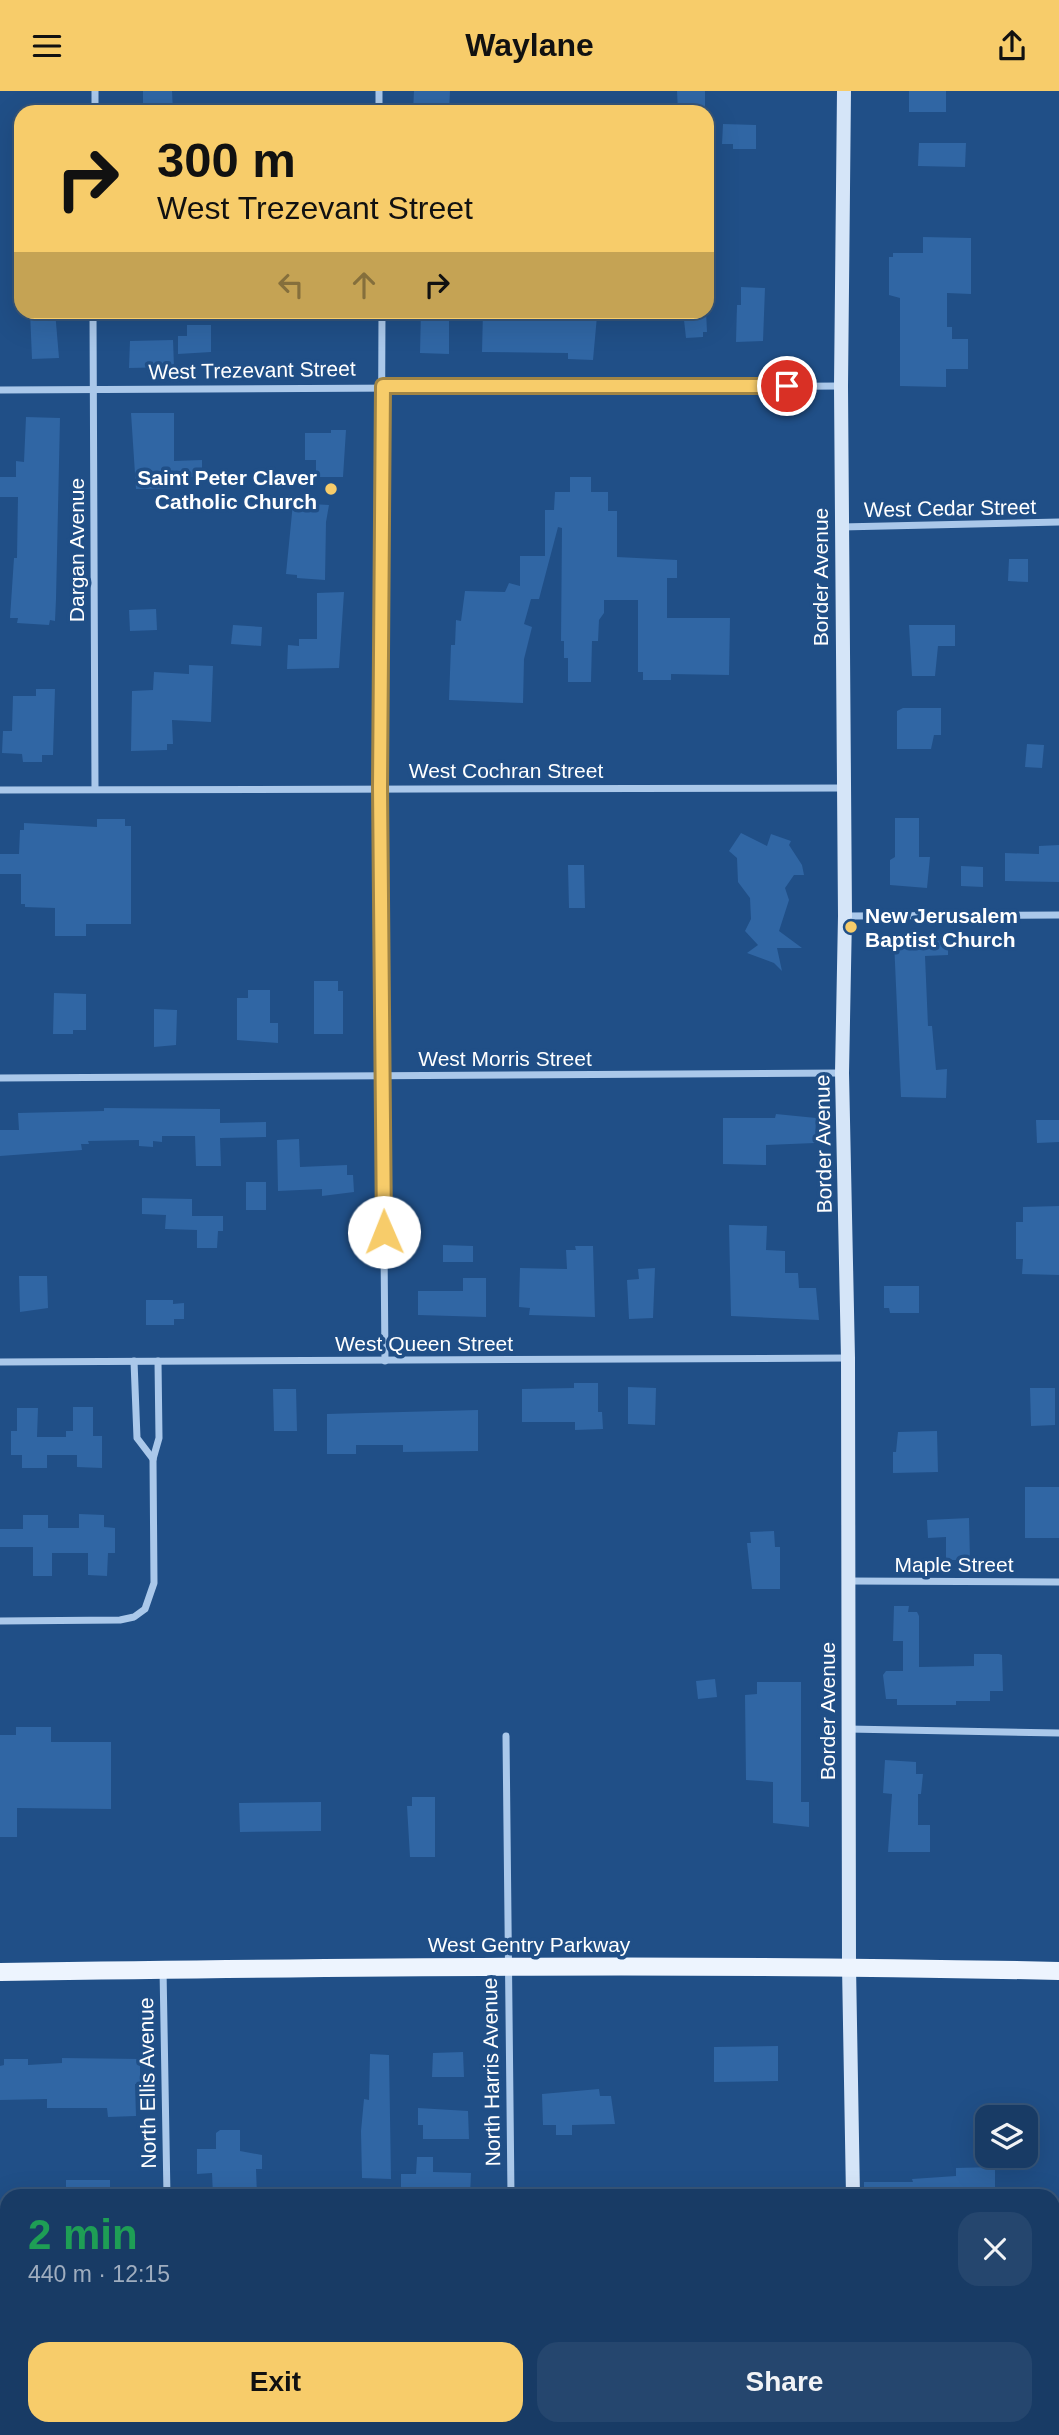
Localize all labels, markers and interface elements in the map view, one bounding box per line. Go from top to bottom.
icon: menu [28,27,66,65]
text: Waylane [465,27,594,63]
icon: share [993,27,1031,65]
icon: right [42,133,133,224]
text: 300 m [157,133,296,187]
text: West Trezevant Street [157,190,473,226]
icon: left [272,266,310,304]
icon: ahead [345,266,383,304]
icon: right [418,266,456,304]
pin [757,356,817,416]
street label: West Trezevant Street [148,357,356,383]
icon: arrive [768,367,806,405]
place label: Saint Peter Claver Catholic Church [137,466,317,513]
street label: Dargan Avenue [65,478,88,622]
marker: Saint Peter Claver Catholic Church [323,481,339,497]
street label: West Cedar Street [864,495,1037,521]
street label: Border Avenue [809,508,832,646]
street label: West Cochran Street [409,759,603,782]
place label: New Jerusalem Baptist Church [865,904,1018,951]
marker: New Jerusalem Baptist Church [843,919,859,935]
street label: West Morris Street [418,1047,592,1070]
street label: Border Avenue [810,1075,836,1213]
position arrow [347,1195,421,1269]
street label: West Queen Street [335,1332,513,1355]
street label: Maple Street [894,1553,1014,1576]
street label: Border Avenue [816,1642,839,1780]
street label: West Gentry Parkway [428,1933,631,1956]
street label: North Harris Avenue [478,1977,504,2167]
street label: North Ellis Avenue [134,1997,160,2169]
map controls [975,2105,1038,2168]
button: layers [975,2105,1038,2168]
text: 2 min [28,2211,138,2258]
button: close [958,2212,1032,2286]
text: 440 m · 12:15 [28,2261,170,2287]
button: Exit [28,2342,523,2422]
button: Share [537,2342,1032,2422]

